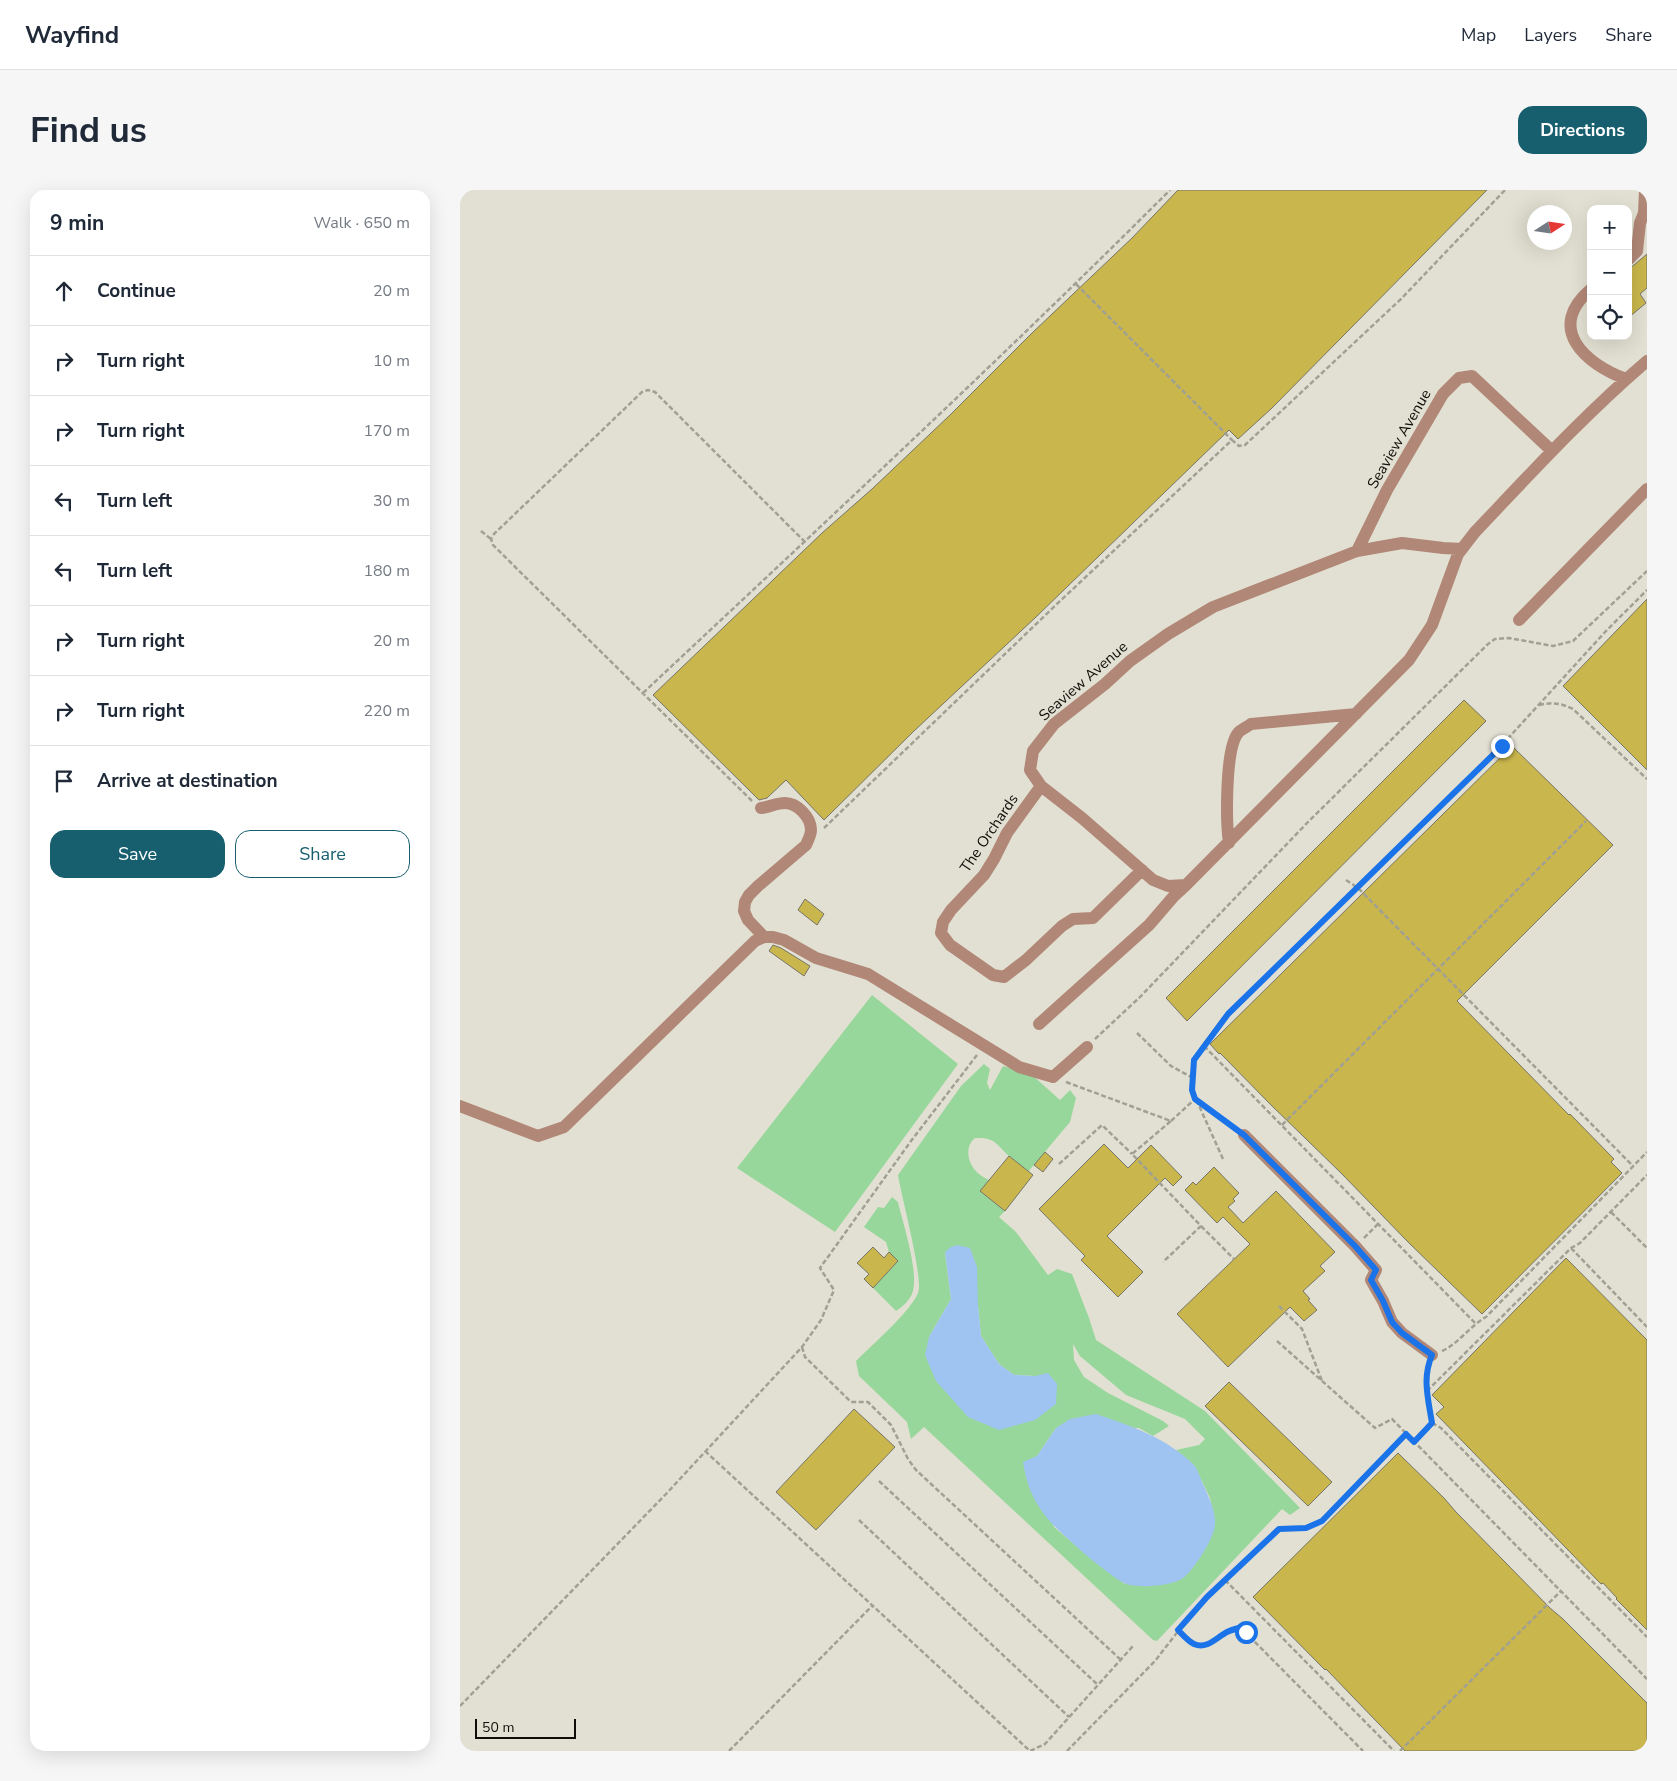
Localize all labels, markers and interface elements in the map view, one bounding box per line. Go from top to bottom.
text: Wayfind [25,19,119,51]
text: Map [1461,23,1496,47]
text: Layers [1524,23,1577,47]
text: Share [1605,23,1652,47]
button: Directions [1518,106,1647,154]
text: Find us [30,107,147,154]
north arrow [1527,205,1572,250]
map controls [1587,205,1632,340]
button: + [1587,205,1632,250]
text: 9 min [50,209,104,237]
text: Walk · 650 m [314,212,410,234]
button: − [1587,250,1632,295]
icon: ahead [50,277,78,305]
text: Continue [97,278,176,304]
text: 20 m [373,280,410,302]
button: locate [1587,295,1632,340]
icon: right [50,347,78,375]
text: Turn right [97,348,184,374]
text: 10 m [373,350,410,372]
street label: Seaview Avenue [1362,386,1436,492]
icon: right [50,417,78,445]
text: Turn right [97,418,184,444]
text: 170 m [363,420,410,442]
icon: left [50,487,78,515]
text: Turn left [97,488,172,514]
text: 30 m [373,490,410,512]
icon: left [50,557,78,585]
text: Turn left [97,558,172,584]
text: 180 m [363,560,410,582]
icon: right [50,627,78,655]
text: Turn right [97,628,184,654]
text: 20 m [373,630,410,652]
street label: Seaview Avenue [1034,637,1132,725]
icon: right [50,697,78,725]
text: Turn right [97,698,184,724]
text: 220 m [363,700,410,722]
route end [1491,735,1514,758]
icon: arrive [50,767,78,795]
text: Arrive at destination [97,768,278,794]
street label: The Orchards [955,790,1023,876]
button: Save [50,830,225,878]
button: Share [235,830,410,878]
route start [1235,1621,1258,1644]
scale bar [475,1716,576,1739]
text: 50 m [482,1718,514,1737]

